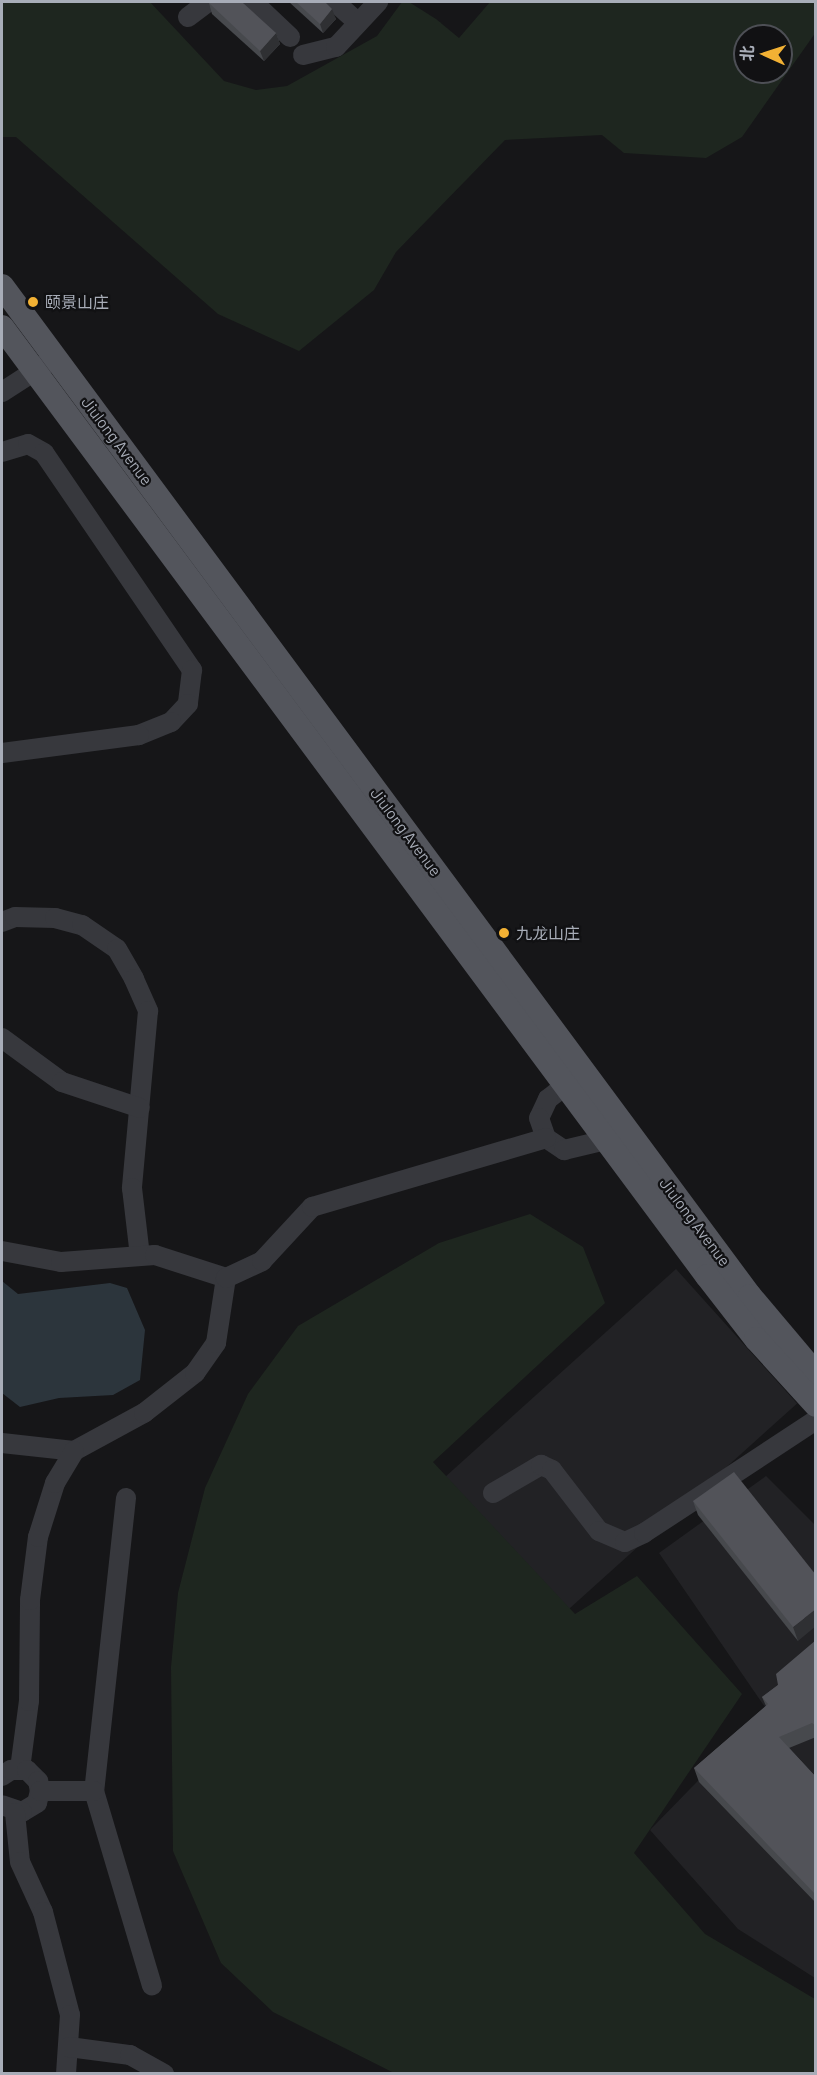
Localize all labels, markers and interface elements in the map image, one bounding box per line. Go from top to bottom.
north arrow [733,24,793,84]
text: 北 [737,45,756,62]
place label: 颐景山庄 [45,292,109,312]
marker: 颐景山庄 [26,295,40,309]
street label: Jiulong Avenue [78,393,156,489]
street label: Jiulong Avenue [367,784,445,880]
place label: 九龙山庄 [516,923,580,943]
marker: 九龙山庄 [497,926,511,940]
street label: Jiulong Avenue [656,1174,734,1270]

